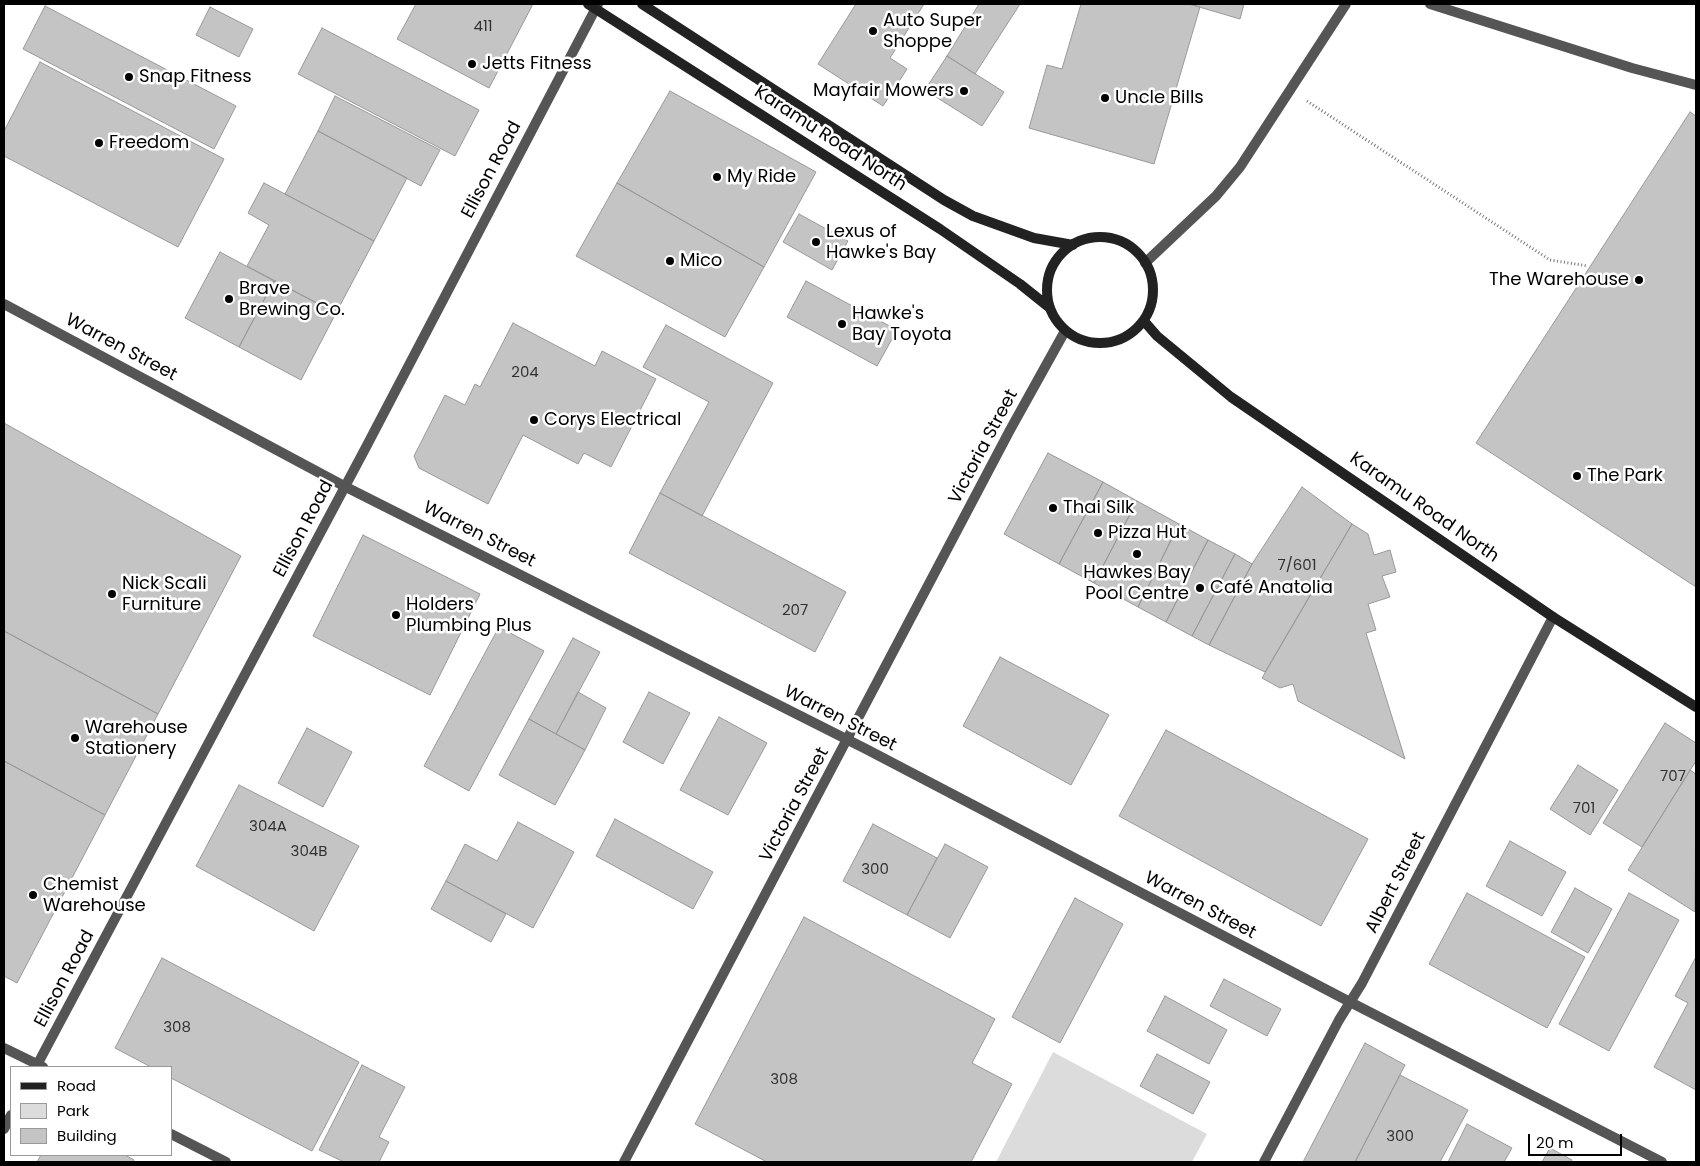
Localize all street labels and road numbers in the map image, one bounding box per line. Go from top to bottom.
street label: Karamu Road North [750,82,910,196]
street label: Ellison Road [457,118,527,222]
street label: Warren Street [61,310,181,386]
street label: Victoria Street [945,386,1023,508]
street label: Karamu Road North [1345,448,1503,568]
street label: Ellison Road [269,477,339,581]
street label: Warren Street [419,497,539,573]
street label: Warren Street [780,681,900,757]
street label: Victoria Street [756,744,834,866]
street label: Albert Street [1361,829,1431,937]
street label: Warren Street [1140,868,1260,944]
street label: Ellison Road [30,927,100,1031]

